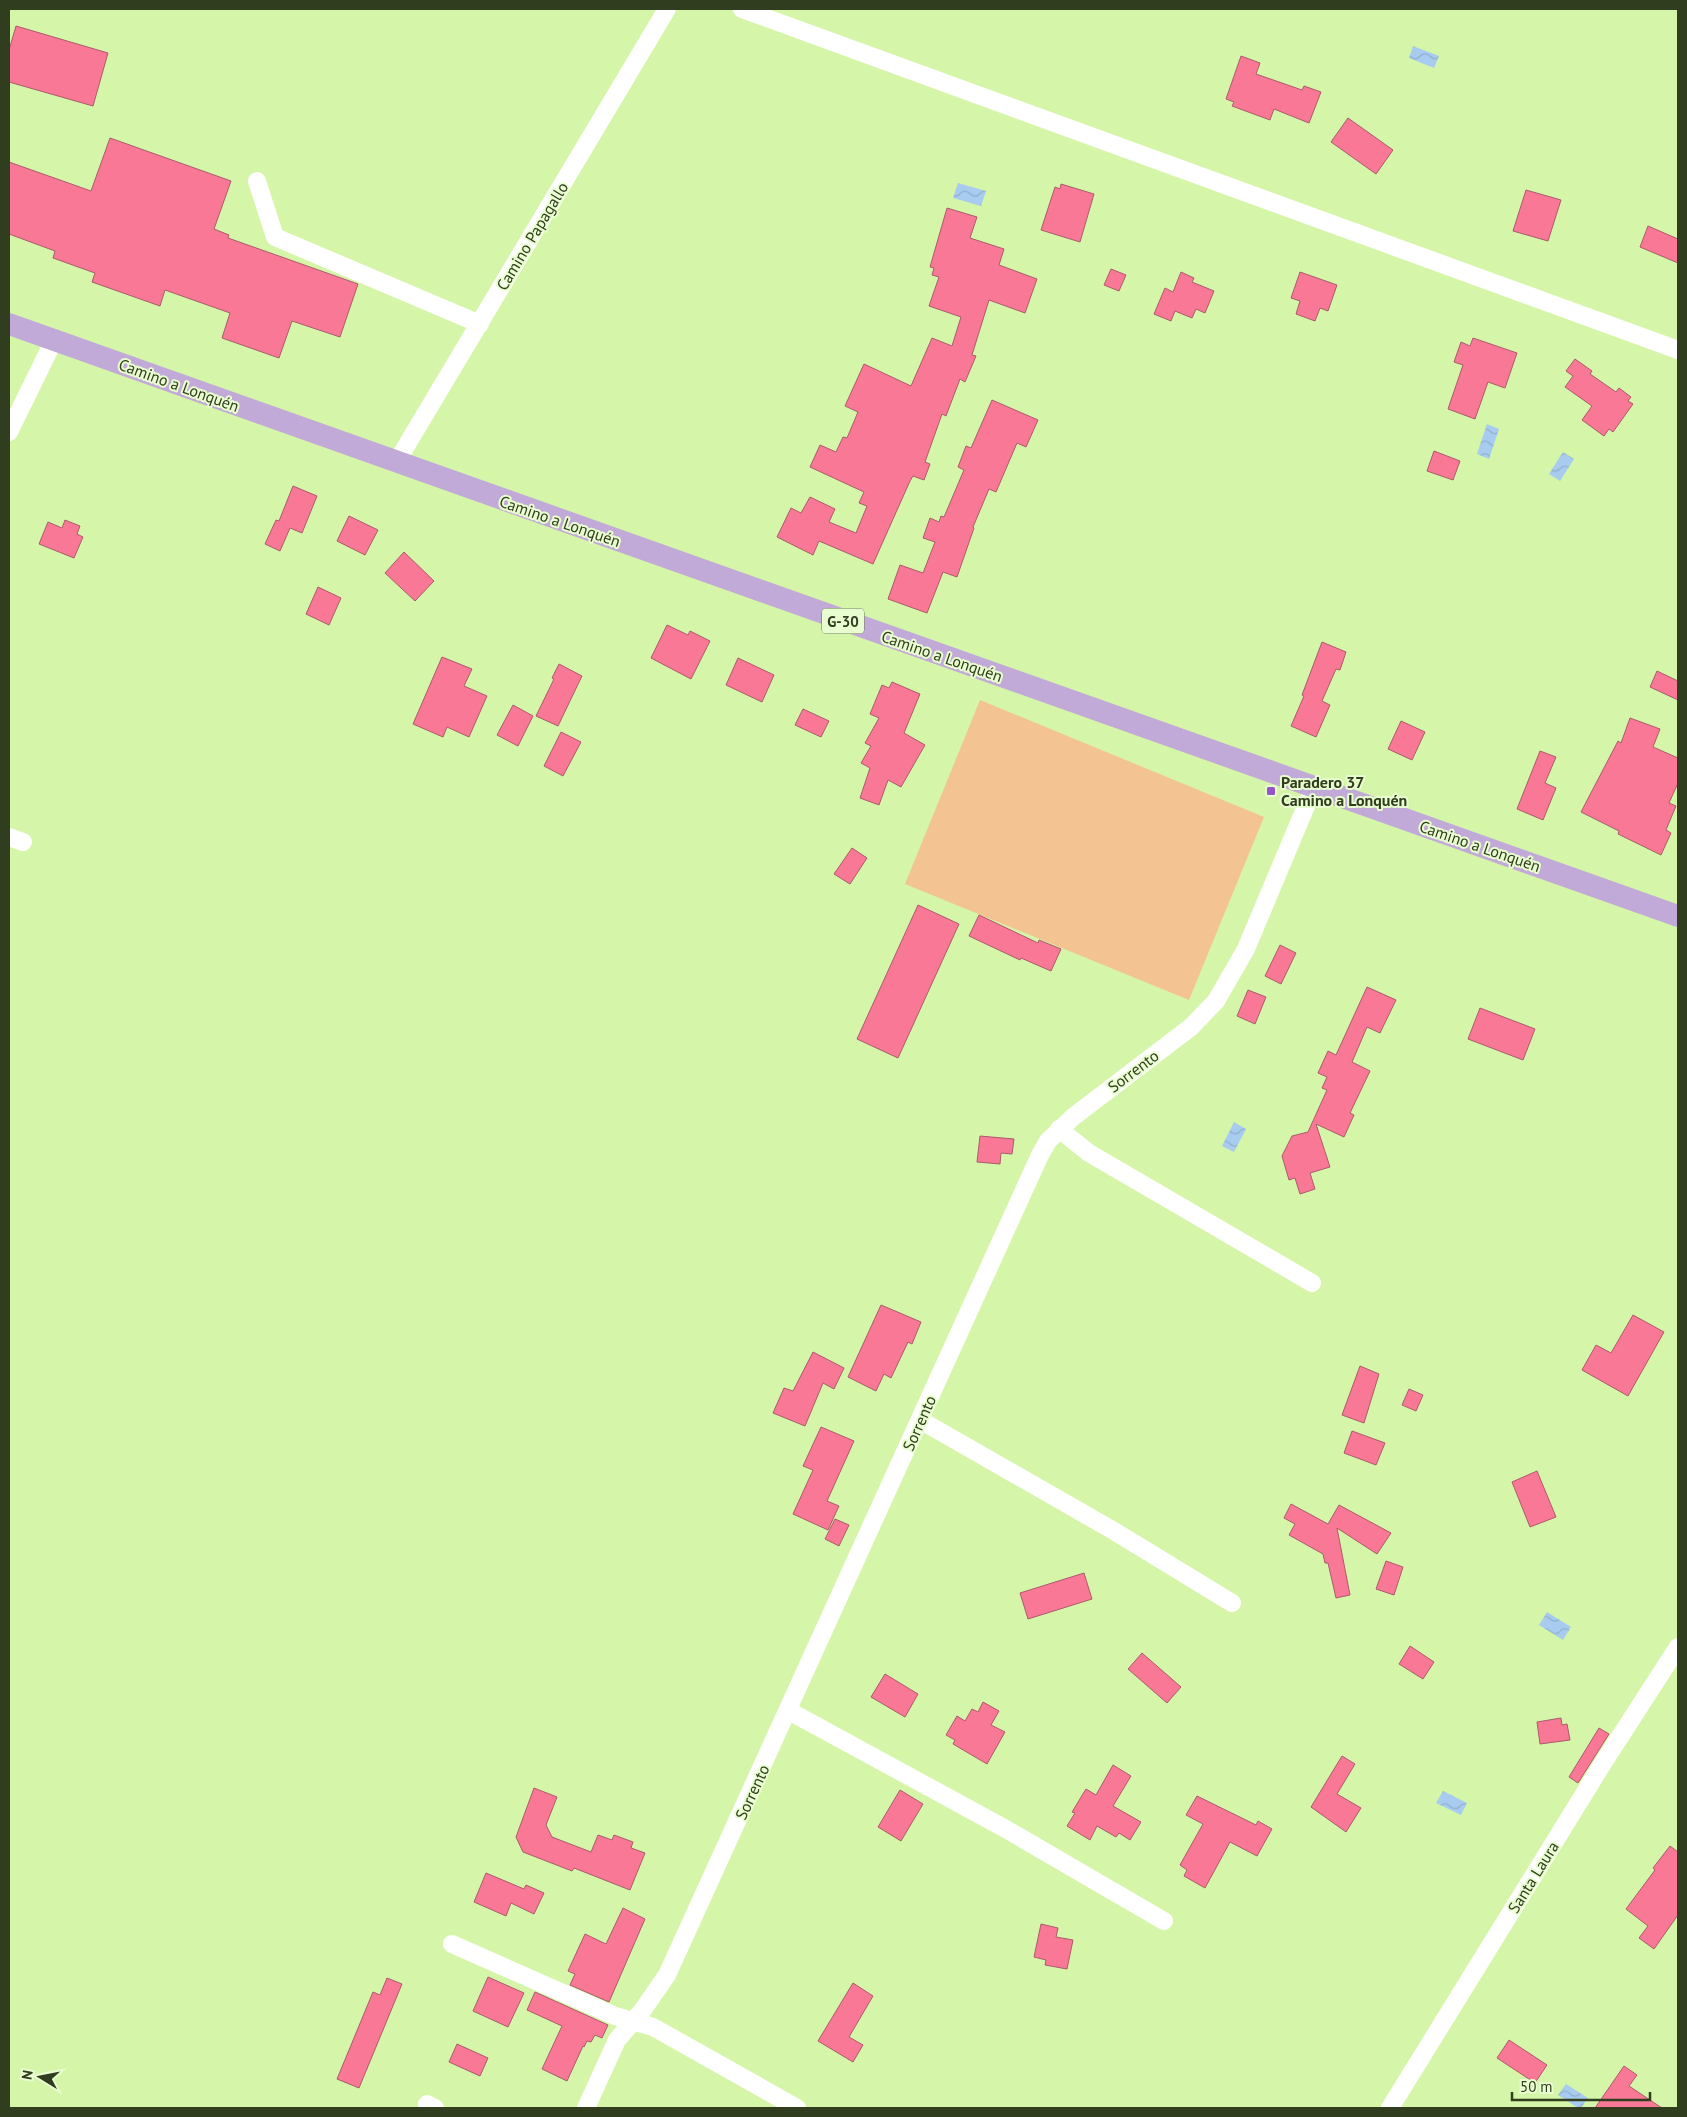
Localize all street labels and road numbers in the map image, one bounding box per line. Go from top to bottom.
street label: Camino Papagallo [492,178,572,294]
street label: Camino a Lonquén [116,354,242,416]
street label: Camino a Lonquén [497,491,623,551]
road number: G-30 [822,608,864,634]
street label: Camino a Lonquén [879,626,1005,686]
street label: Camino a Lonquén [1417,816,1543,876]
street label: Sorrento [1104,1045,1162,1097]
street label: Sorrento [898,1392,940,1454]
street label: Sorrento [731,1761,773,1823]
street label: Santa Laura [1503,1837,1563,1917]

